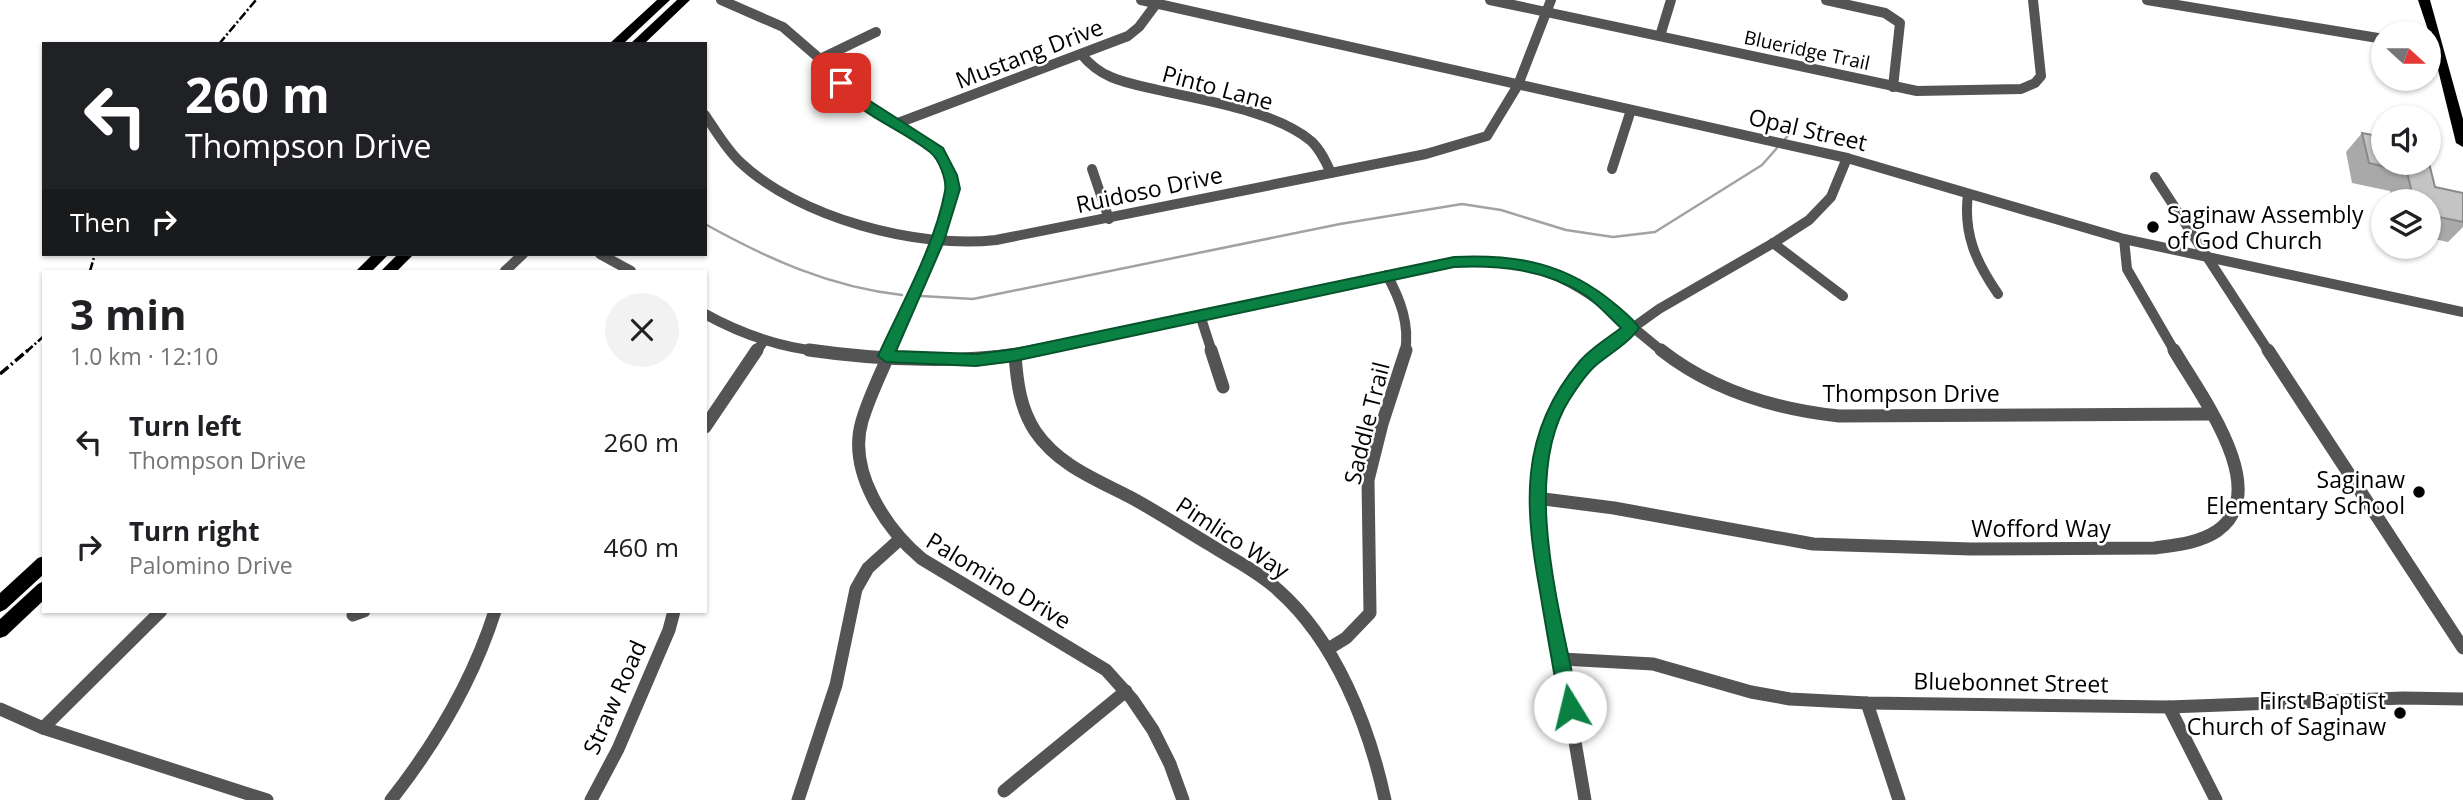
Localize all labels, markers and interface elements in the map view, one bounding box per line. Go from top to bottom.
street label: Mustang Drive [951,10,1107,96]
north arrow [2371,21,2441,91]
map controls [2371,21,2441,259]
street label: Blueridge Trail [1742,24,1872,76]
pin [811,53,871,113]
street label: Pinto Lane [1159,57,1277,117]
text: 260 m [185,61,330,127]
icon: arrive [822,64,860,102]
icon: left [70,70,161,161]
street label: Opal Street [1746,100,1870,158]
button: sound [2371,105,2441,175]
text: Thompson Drive [185,124,431,167]
street label: Ruidoso Drive [1073,158,1225,220]
button: layers [2371,189,2441,259]
place label: Saginaw Assembly of God Church [2167,198,2364,256]
icon: right [145,203,183,241]
text: Then [70,204,131,240]
marker: Saginaw Assembly of God Church [2145,219,2161,235]
text: 3 min [70,285,187,342]
button: close [605,293,679,367]
text: 1.0 km · 12:10 [70,340,218,372]
street label: Saddle Trail [1335,359,1397,487]
street label: Thompson Drive [1822,377,2000,409]
text: Turn left [129,408,241,444]
icon: left [70,423,108,461]
text: 260 m [604,424,679,460]
text: Thompson Drive [129,444,306,476]
place label: Saginaw Elementary School [2206,463,2405,521]
marker: Saginaw Elementary School [2411,484,2427,500]
street label: Pimlico Way [1170,488,1296,586]
street label: Wofford Way [1971,512,2111,544]
text: Turn right [129,513,260,549]
street label: Palomino Drive [921,524,1077,636]
icon: right [70,528,108,566]
text: 460 m [604,529,679,565]
text: Palomino Drive [129,549,293,581]
street label: Straw Road [575,635,653,759]
street label: Bluebonnet Street [1913,664,2109,700]
position arrow [1533,670,1607,744]
place label: First Baptist Church of Saginaw [2187,684,2386,742]
marker: First Baptist Church of Saginaw [2392,705,2408,721]

